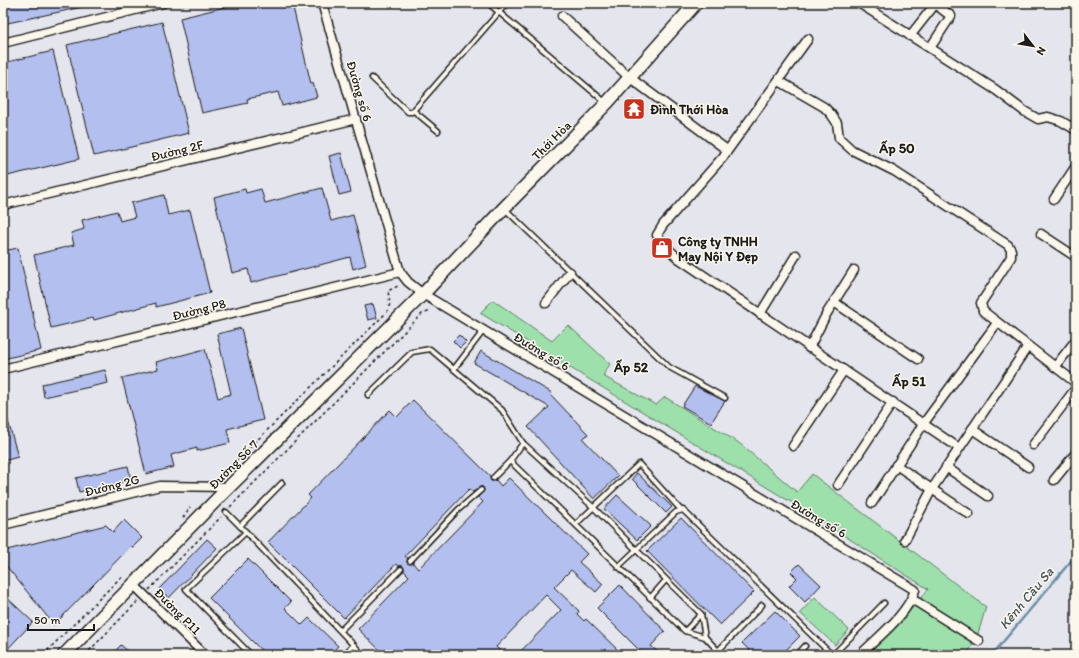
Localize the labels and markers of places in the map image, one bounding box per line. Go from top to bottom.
temple icon: Đình Thới Hòa [621,96,647,122]
place label: Đình Thới Hòa [650,102,729,117]
place label: Công ty TNHH May Nội Y Đẹp [678,234,758,265]
shop icon: Công ty TNHH May Nội Y Đẹp [649,235,675,261]

